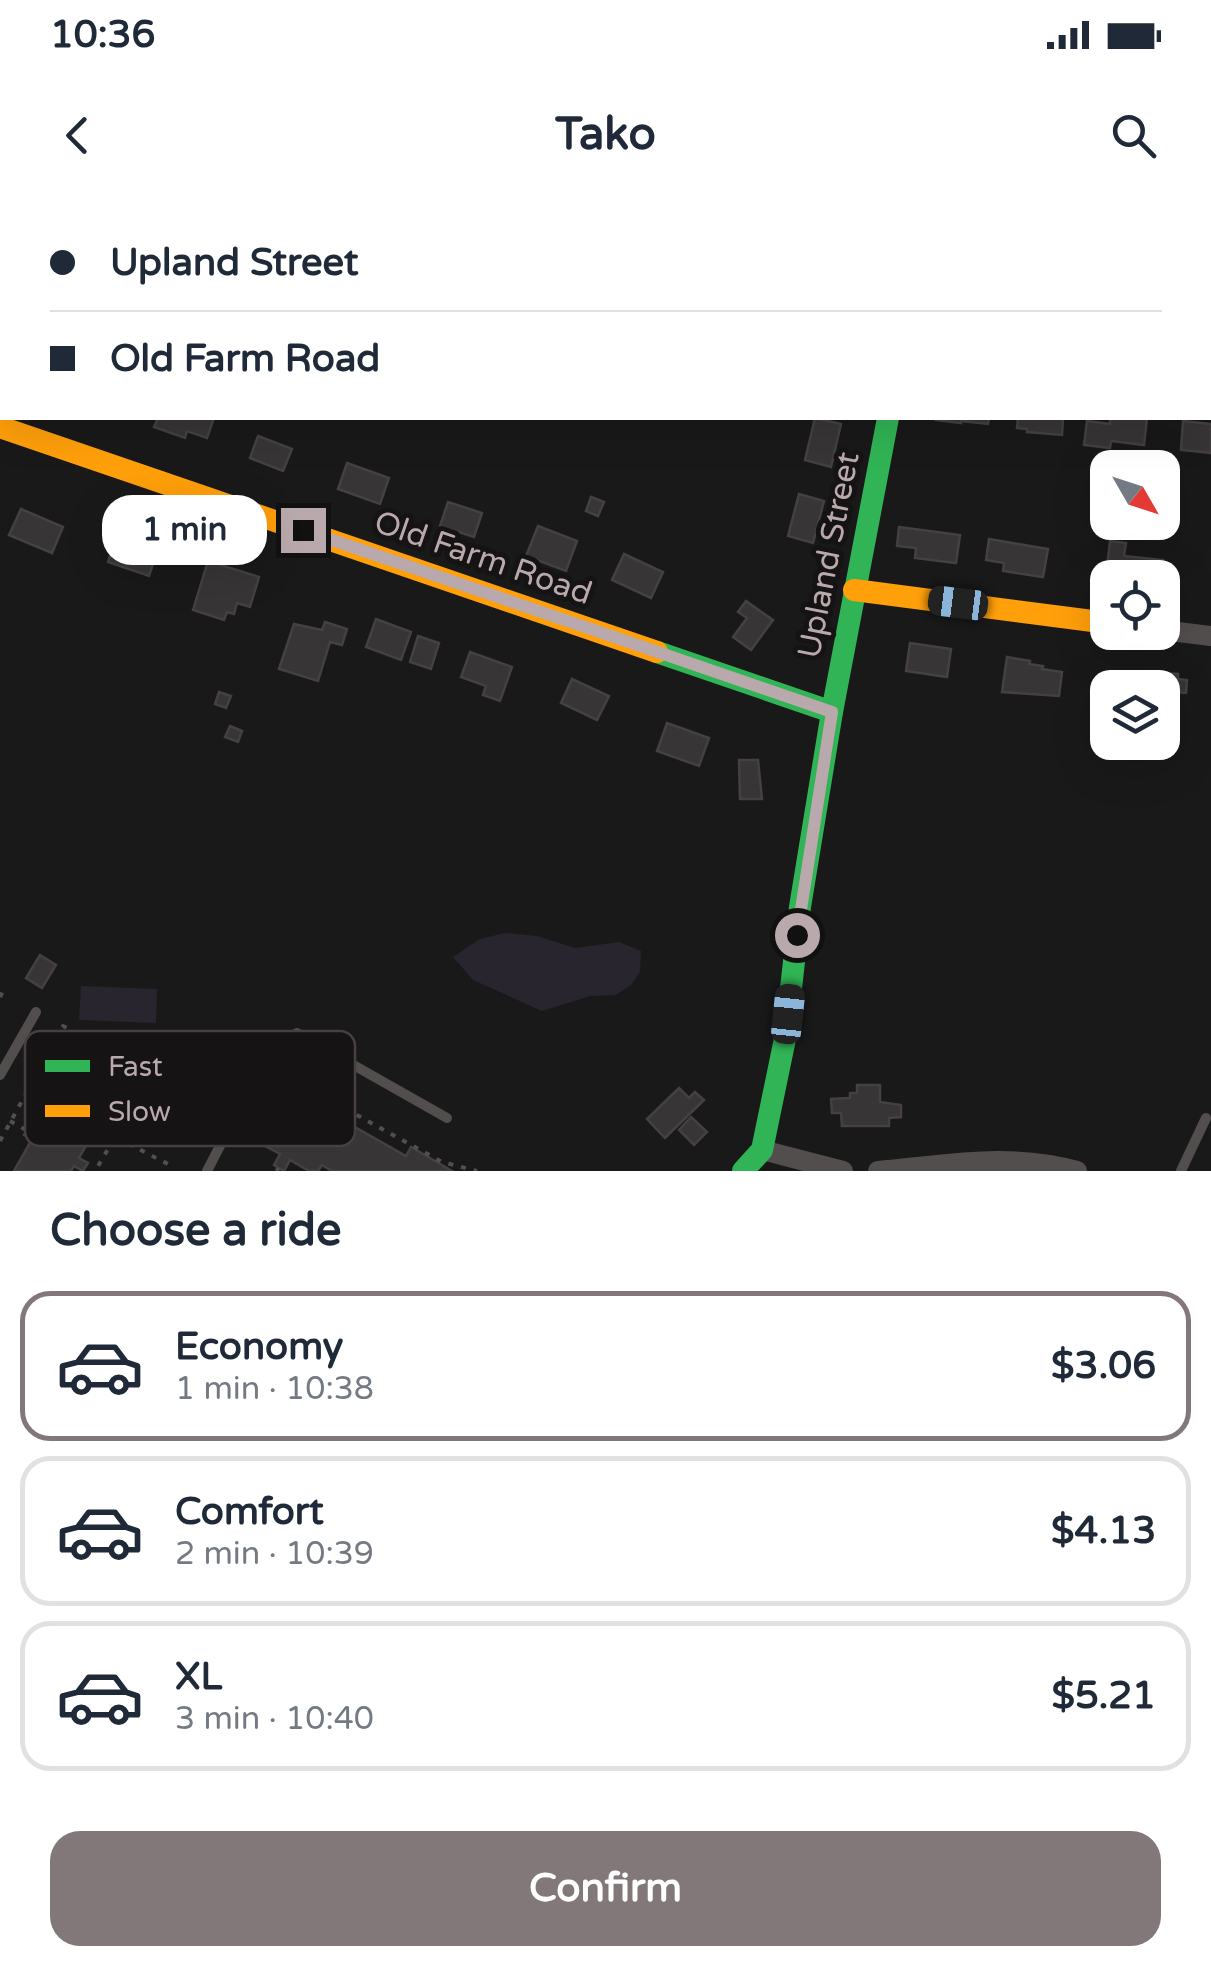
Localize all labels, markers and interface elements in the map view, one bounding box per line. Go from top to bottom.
text: 10:36 [50,12,155,58]
icon: back [50,108,105,163]
text: Tako [555,108,656,162]
icon: search [1106,108,1161,163]
text: Upland Street [110,240,359,286]
text: Old Farm Road [110,336,380,382]
street label: Upland Street [790,449,868,661]
north arrow [1090,450,1180,540]
map controls [1090,450,1180,760]
callout: 1 min [103,495,268,565]
street label: Old Farm Road [369,503,597,613]
route end [281,508,326,553]
text: 1 min [142,511,227,549]
button: locate [1090,560,1180,650]
car [926,584,990,622]
button: layers [1090,670,1180,760]
route start [775,913,820,958]
car [770,983,806,1045]
legend [25,1031,355,1146]
text: Fast [108,1050,163,1084]
text: Slow [108,1095,171,1129]
text: Choose a ride [50,1204,341,1258]
icon: car [55,1321,145,1411]
text: Economy [175,1324,343,1370]
text: $3.06 [1051,1343,1156,1389]
text: 1 min · 10:38 [175,1370,374,1408]
icon: car [55,1486,145,1576]
text: Comfort [175,1489,324,1535]
text: $4.13 [1051,1508,1156,1554]
text: 2 min · 10:39 [175,1535,374,1573]
icon: car [55,1651,145,1741]
text: XL [175,1654,222,1700]
text: $5.21 [1051,1673,1156,1719]
text: 3 min · 10:40 [175,1700,374,1738]
button: Confirm [50,1831,1161,1946]

